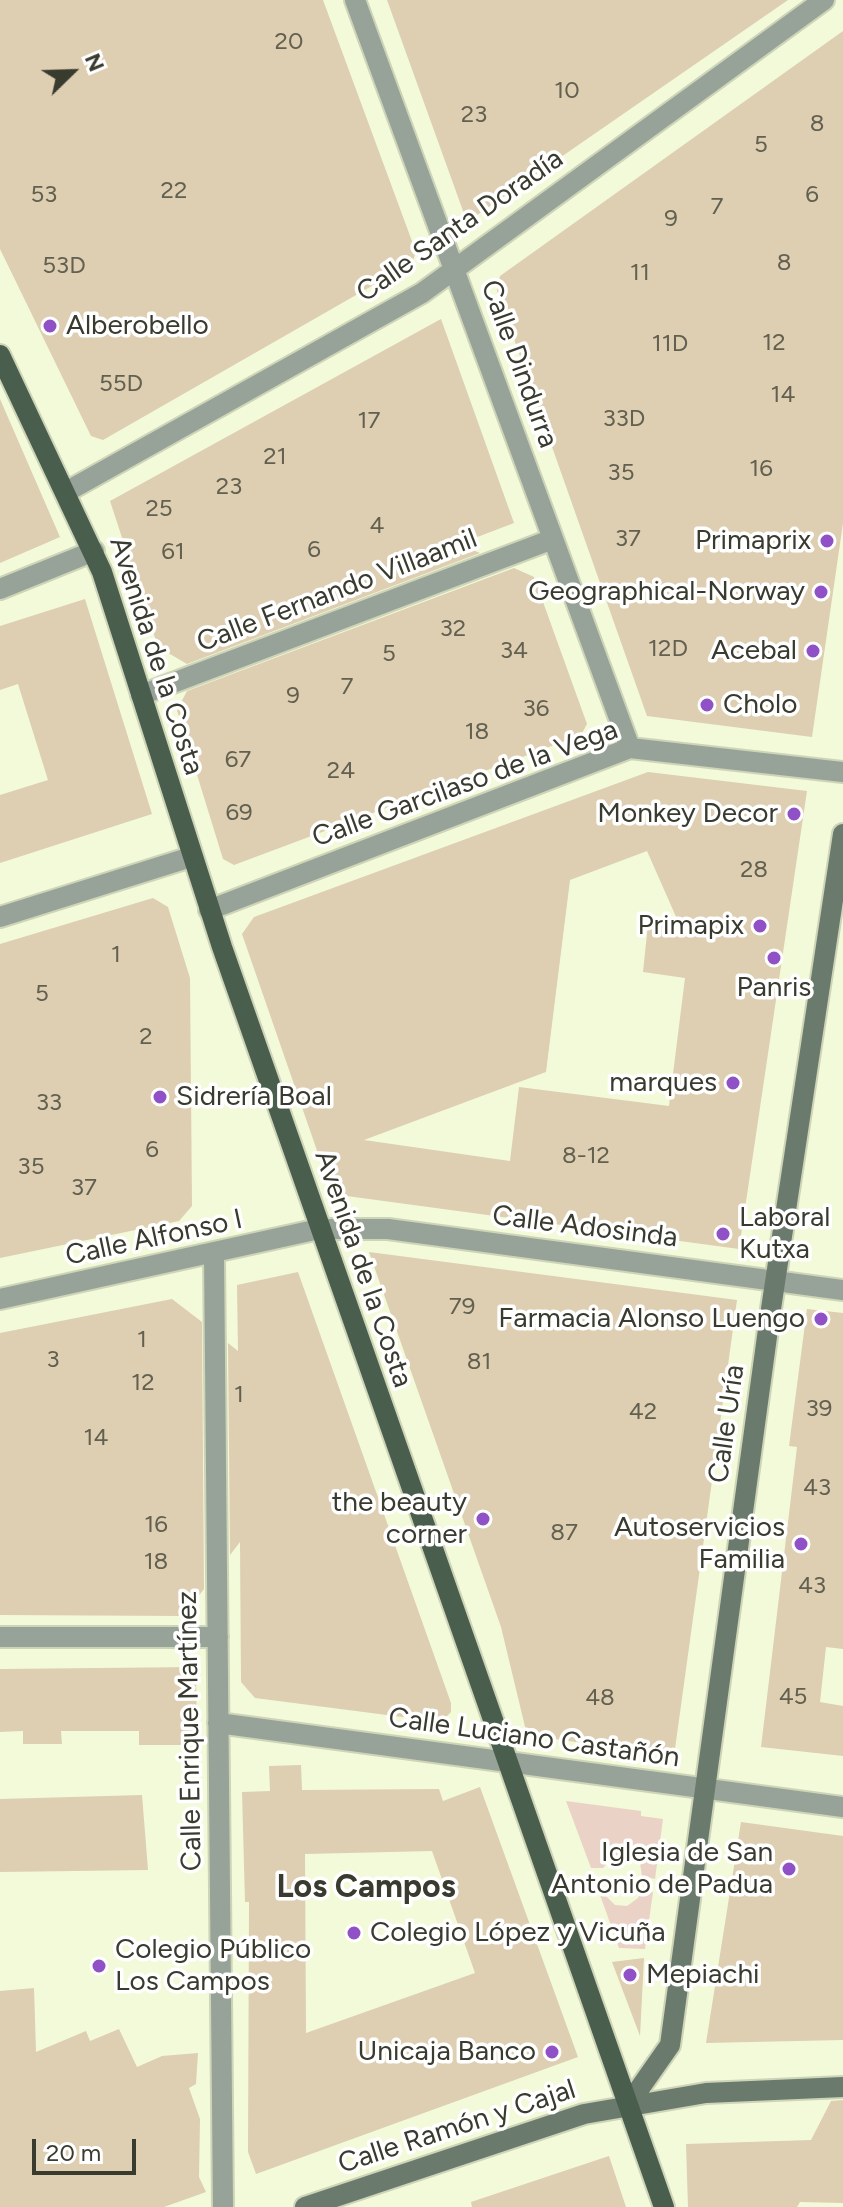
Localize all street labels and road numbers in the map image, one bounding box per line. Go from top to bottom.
street label: Calle Santa Doradía [350,142,570,310]
street label: Calle Dindurra [473,276,565,452]
street label: Calle Fernando Villaamil [192,522,482,660]
street label: Avenida de la Costa [102,533,210,779]
street label: Calle Garcilaso de la Vega [308,713,622,855]
street label: Avenida de la Costa [307,1146,419,1392]
street label: Calle Adosinda [491,1199,679,1255]
street label: Calle Alfonso I [62,1203,246,1273]
street label: Calle Uría [702,1363,752,1485]
street label: Calle Enrique Martínez [171,1591,209,1871]
street label: Calle Luciano Castañón [386,1701,682,1775]
street label: Calle Ramón y Cajal [334,2073,580,2181]

